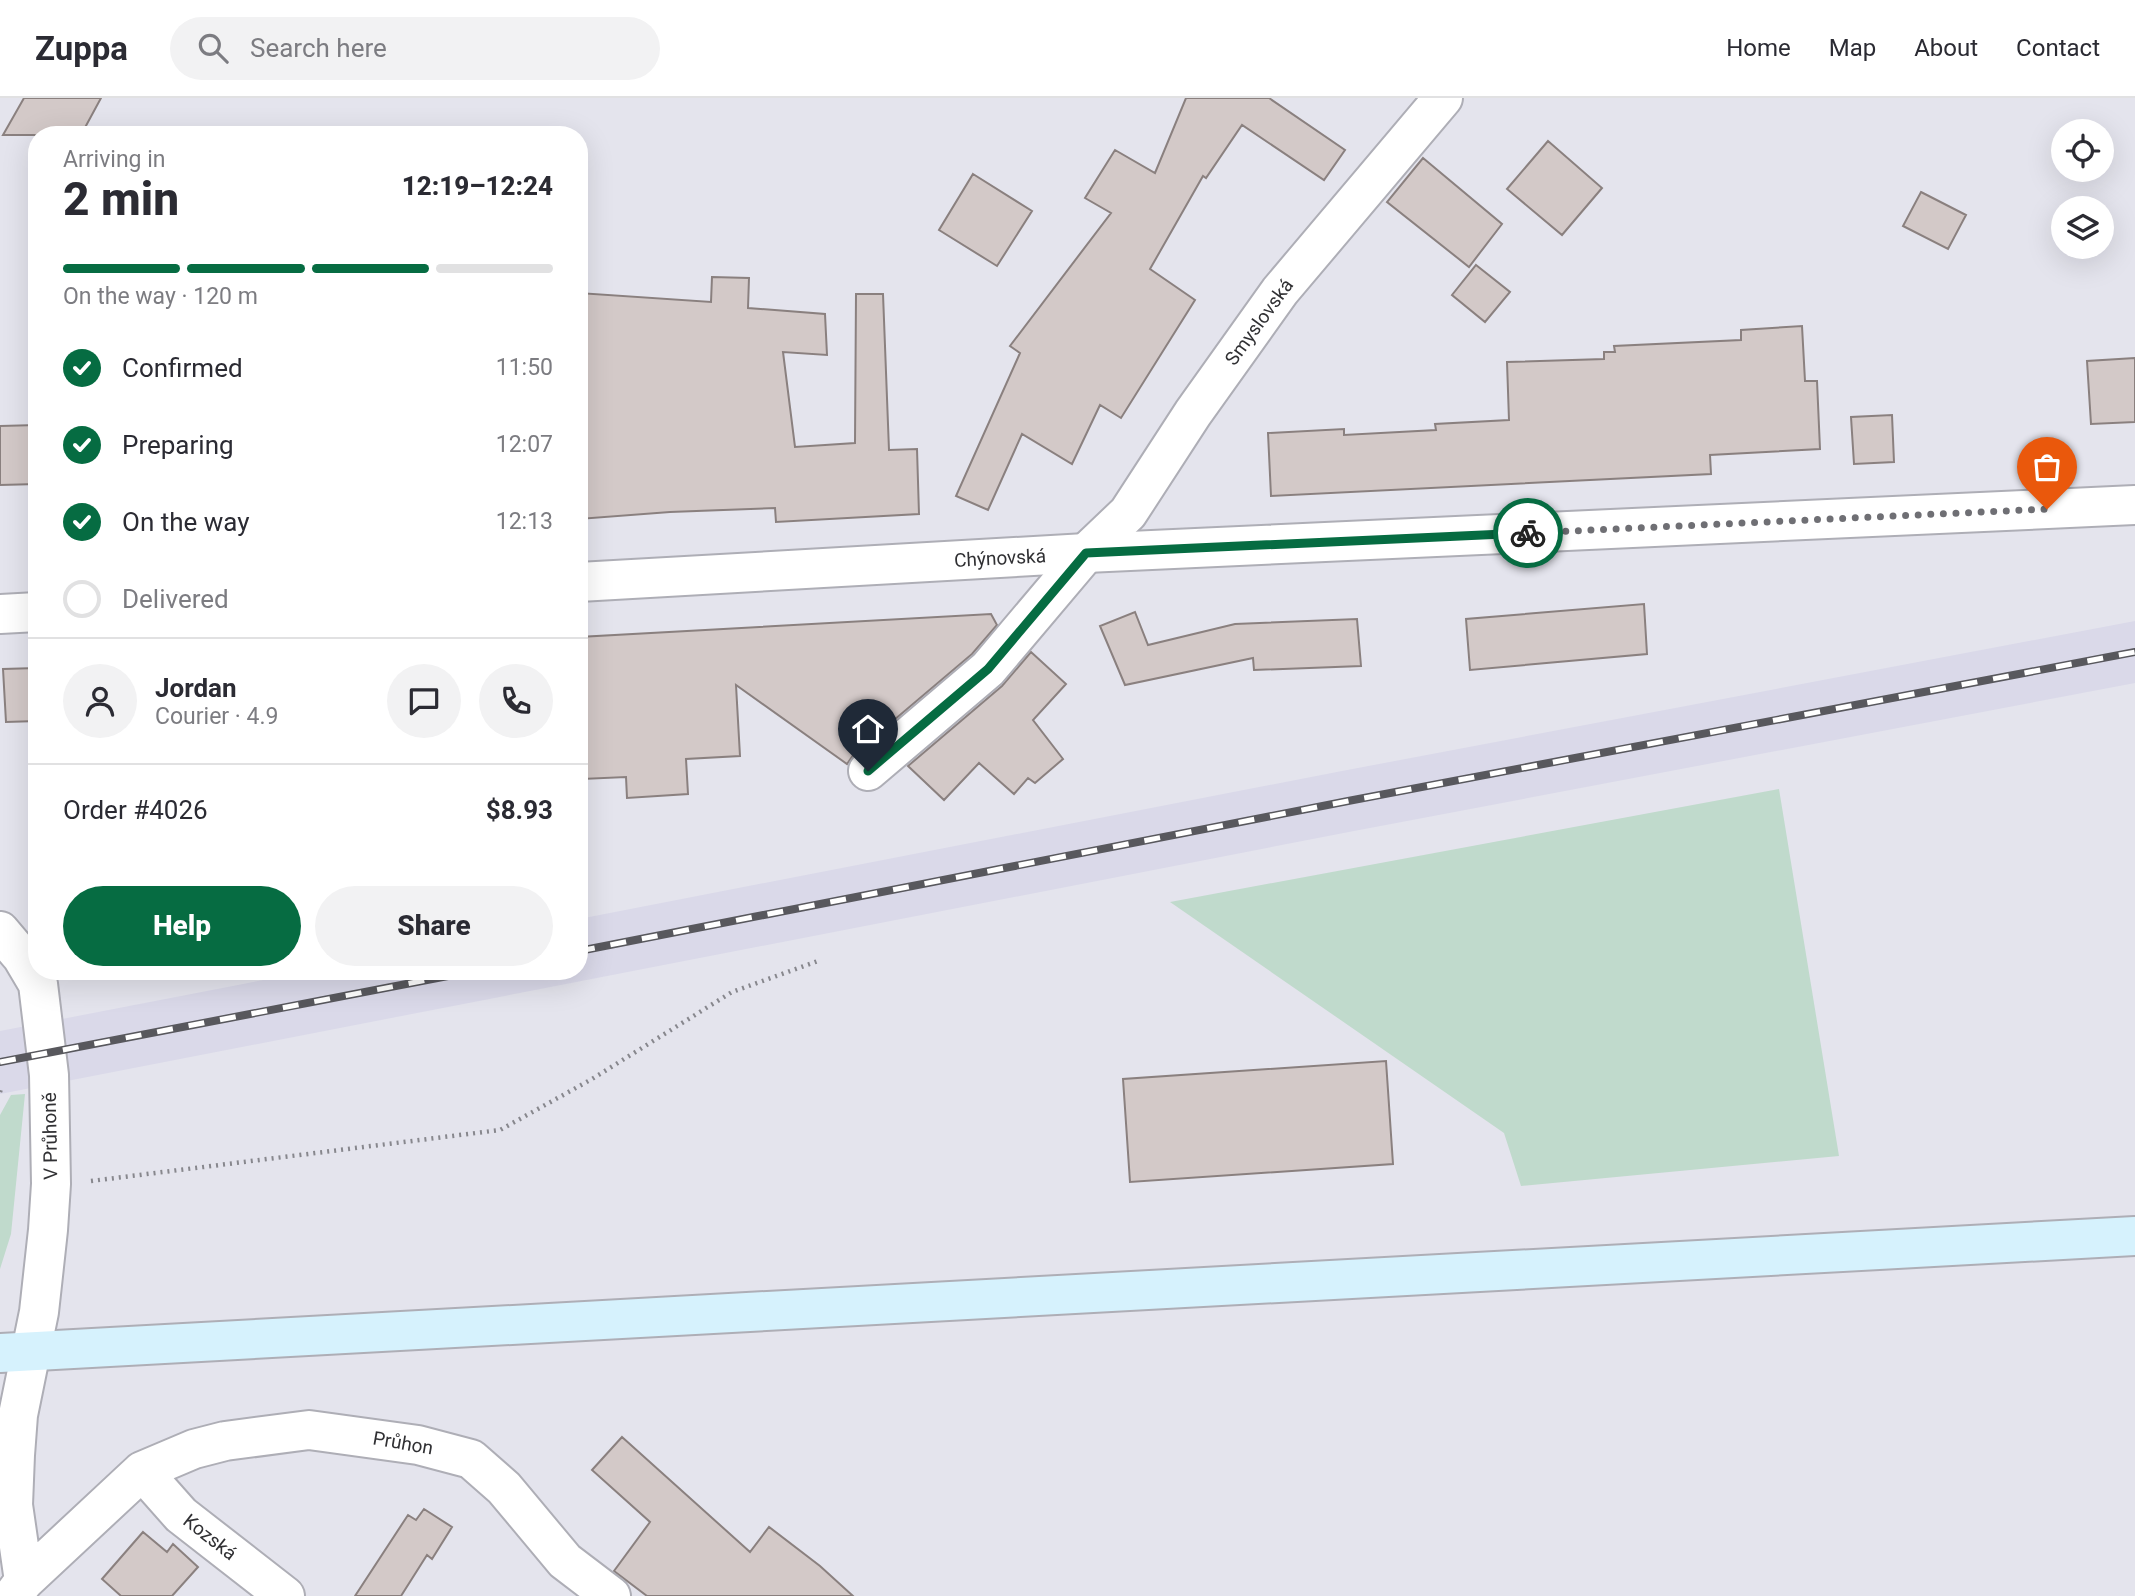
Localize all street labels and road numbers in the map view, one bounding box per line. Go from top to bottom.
street label: Smyslovská [1220,274,1298,370]
street label: Chýnovská [953,544,1047,572]
street label: V Průhoně [38,1092,62,1180]
street label: Průhon [371,1426,435,1460]
street label: Kozská [179,1509,241,1565]

